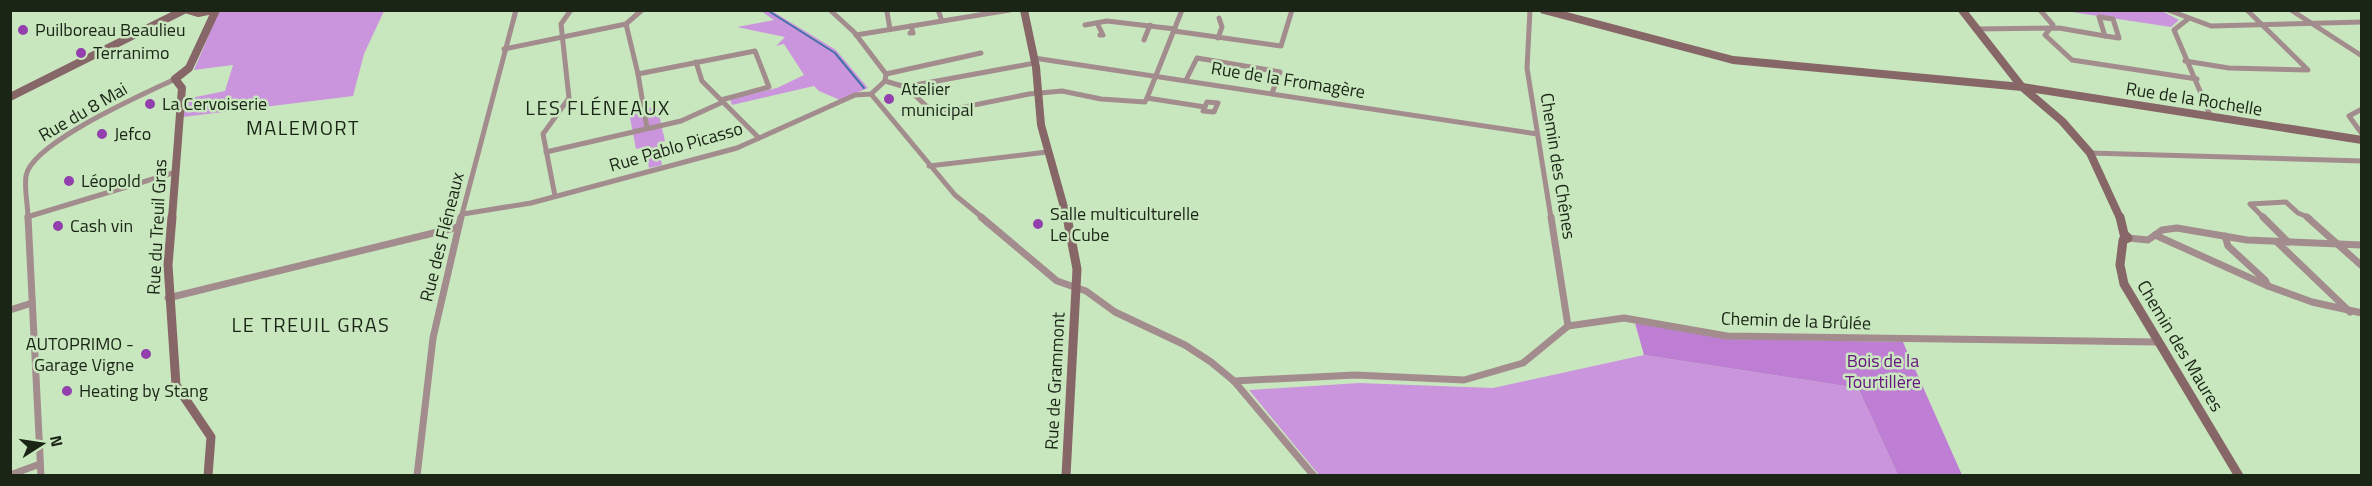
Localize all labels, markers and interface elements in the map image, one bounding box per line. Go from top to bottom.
place label: Puilboreau Beaulieu [35,16,185,43]
marker: Puilboreau Beaulieu [16,23,30,37]
place label: Terranimo [93,39,170,66]
marker: Terranimo [74,46,88,60]
street label: Rue de la Fromagère [1209,54,1367,105]
street label: Rue de la Rochelle [2124,74,2264,123]
street label: Rue du 8 Mai [33,75,132,148]
place label: Atelier municipal [901,75,974,123]
place label: La Cervoiserie [162,90,267,117]
street label: Chemin des Chênes [1534,91,1583,241]
district label: LES FLÉNEAUX [525,92,671,123]
marker: Atelier municipal [882,92,896,106]
marker: La Cervoiserie [143,97,157,111]
district label: MALEMORT [246,112,360,143]
street label: Rue Pablo Picasso [606,115,746,179]
place label: Jefco [114,120,151,147]
marker: Jefco [95,127,109,141]
street label: Rue du Treuil Gras [139,158,174,296]
place label: Léopold [81,167,141,194]
street label: Rue des Fléneaux [412,169,471,305]
marker: Léopold [62,174,76,188]
place label: Salle multiculturelle Le Cube [1050,200,1199,248]
place label: Cash vin [70,212,133,239]
marker: Salle multiculturelle Le Cube [1031,217,1045,231]
marker: Cash vin [51,219,65,233]
street label: Chemin des Maures [2130,275,2230,417]
street label: Chemin de la Brûlée [1721,304,1871,337]
district label: LE TREUIL GRAS [232,309,390,340]
street label: Rue de Grammont [1037,311,1072,451]
place label: AUTOPRIMO - Garage Vigne [26,330,134,378]
marker: AUTOPRIMO - Garage Vigne [139,347,153,361]
park label: Bois de la Tourtillère [1845,347,1921,395]
place label: Heating by Stang [79,377,208,404]
marker: Heating by Stang [60,384,74,398]
north arrow [12,414,72,474]
text: N [44,433,70,449]

